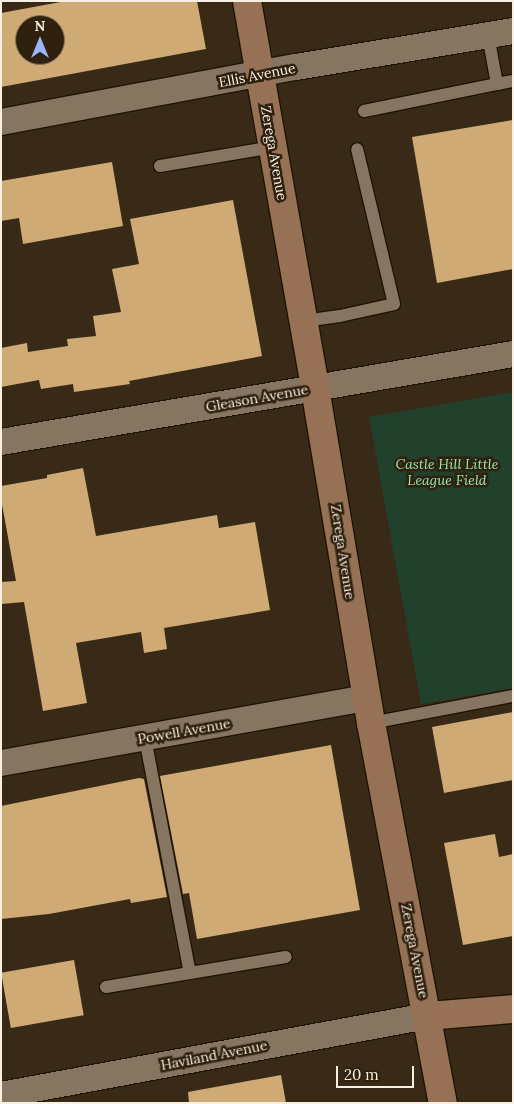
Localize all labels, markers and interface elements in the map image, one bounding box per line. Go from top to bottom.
north arrow [15,15,65,65]
text: N [35,17,45,35]
street label: Ellis Avenue [217,59,297,91]
street label: Zerega Avenue [257,104,291,202]
street label: Gleason Avenue [205,381,309,415]
park label: Castle Hill Little League Field [396,456,498,488]
street label: Zerega Avenue [327,503,359,601]
street label: Powell Avenue [136,715,232,747]
street label: Zerega Avenue [398,902,432,1000]
street label: Haviland Avenue [159,1036,269,1074]
scale bar [339,1056,416,1088]
text: 20 m [344,1065,379,1084]

